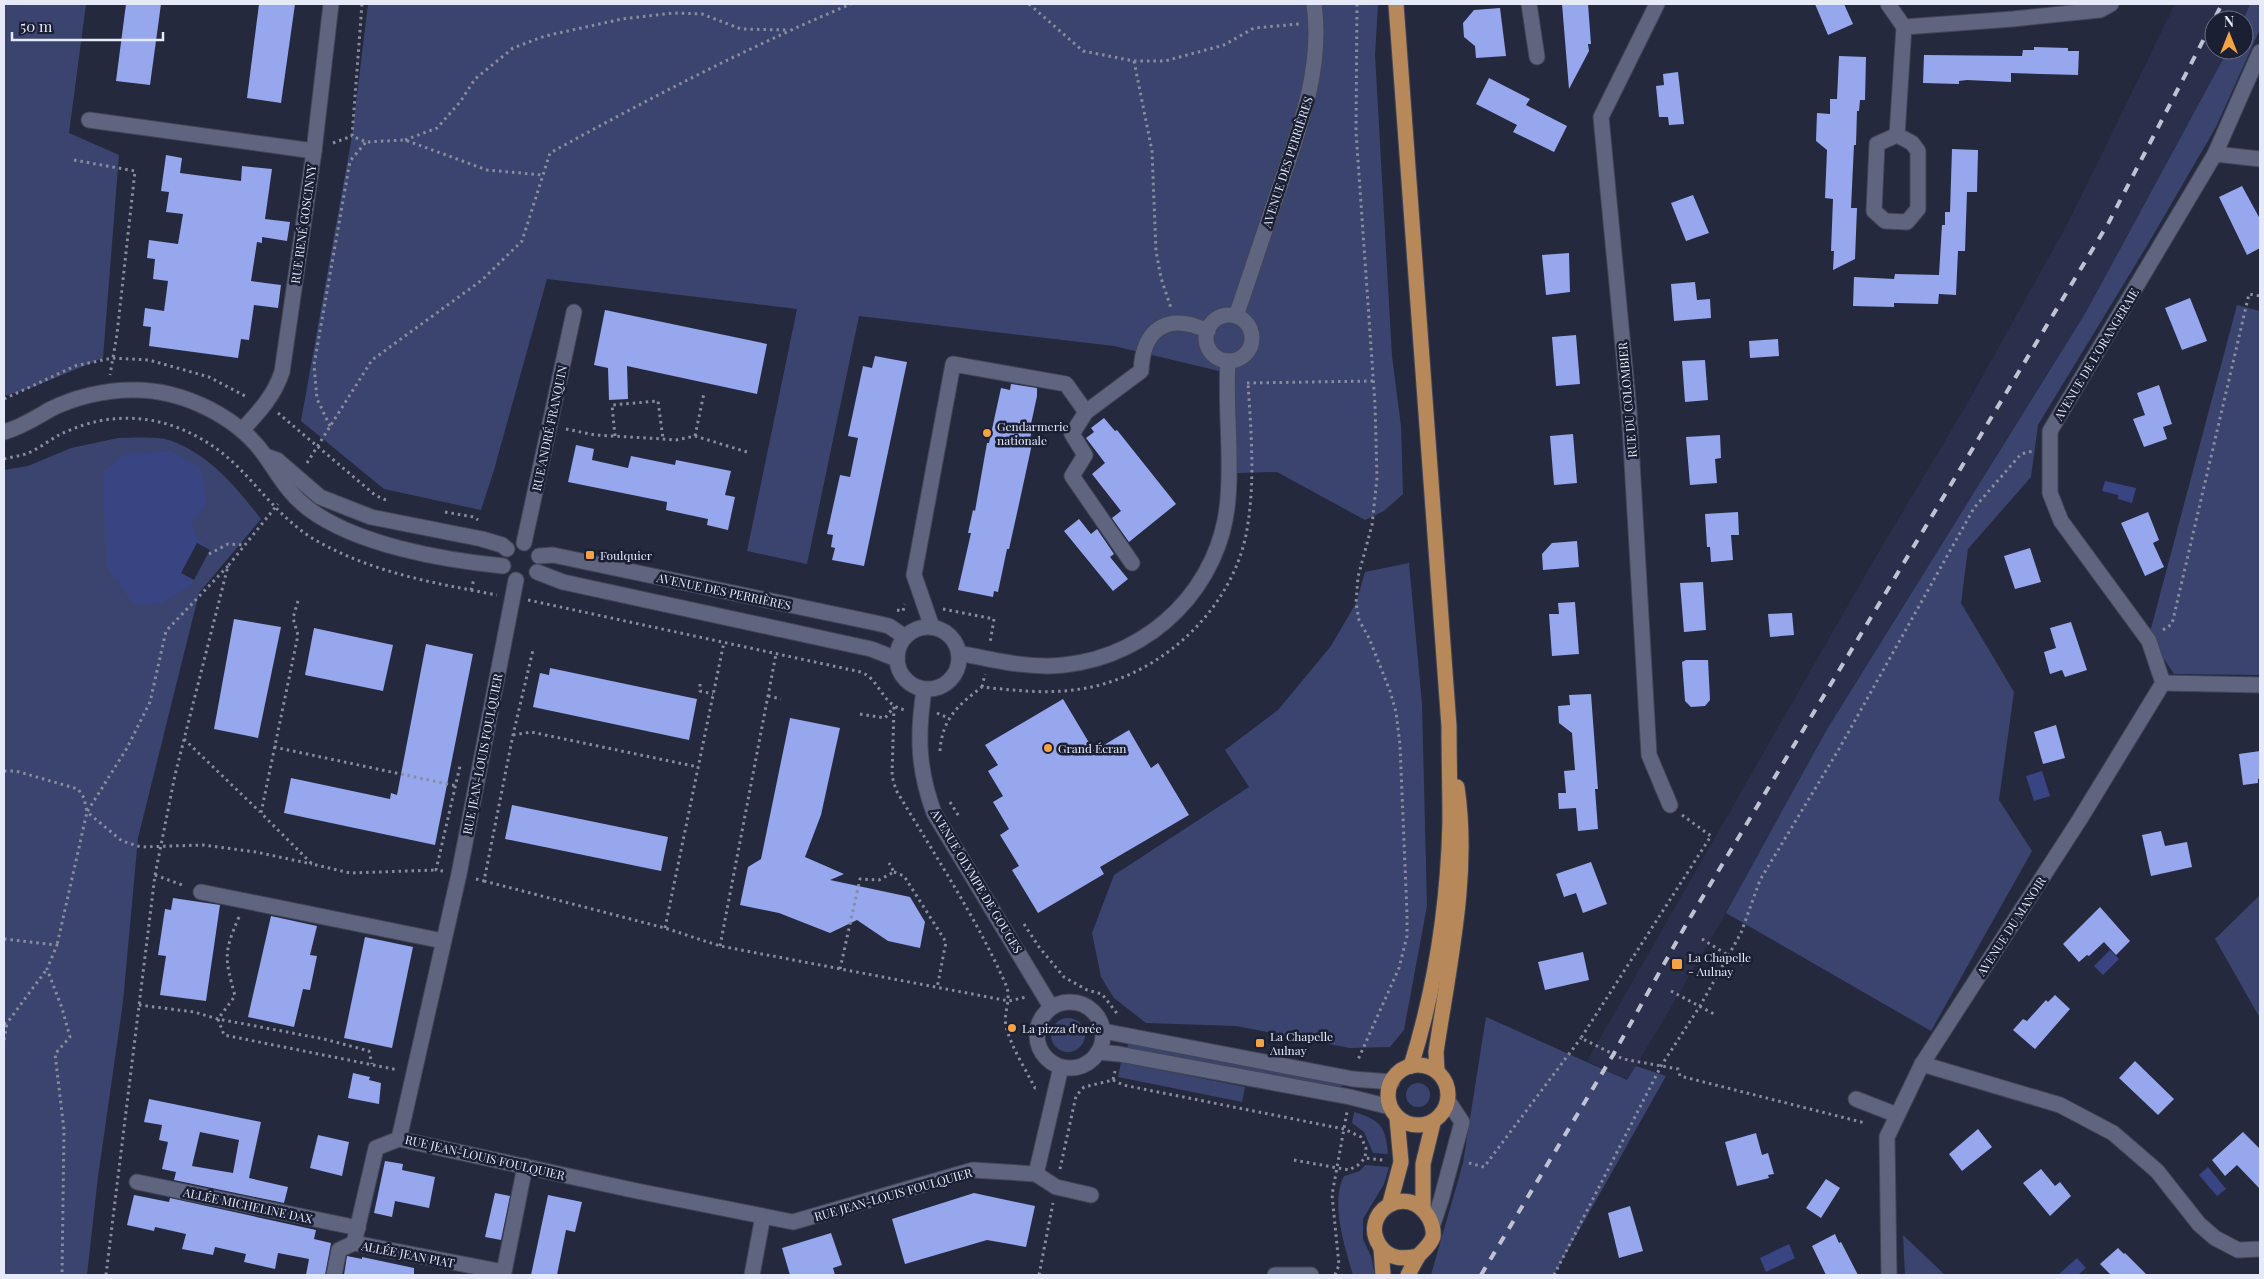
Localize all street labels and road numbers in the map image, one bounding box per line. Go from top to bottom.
street label: AVENUE DES PERRIÈRES [1258,94,1316,231]
street label: RUE RENÉ GOSCINNY [287,162,319,285]
street label: AVENUE DE L'ORANGERAIE [2050,285,2142,424]
street label: RUE DU COLOMBIER [1614,341,1640,458]
street label: RUE ANDRÉ FRANQUIN [528,363,570,492]
street label: AVENUE DES PERRIÈRES [654,569,793,613]
street label: RUE JEAN-LOUIS FOULQUIER [459,672,505,836]
street label: AVENUE OLYMPE DE GOUGES [927,805,1026,956]
street label: AVENUE DU MANOIR [1972,873,2049,980]
street label: RUE JEAN-LOUIS FOULQUIER [404,1131,567,1183]
street label: RUE JEAN-LOUIS FOULQUIER [812,1164,974,1224]
street label: ALLÉE MICHELINE DAX [181,1183,314,1227]
street label: ALLÉE JEAN PIAT [359,1237,456,1271]

